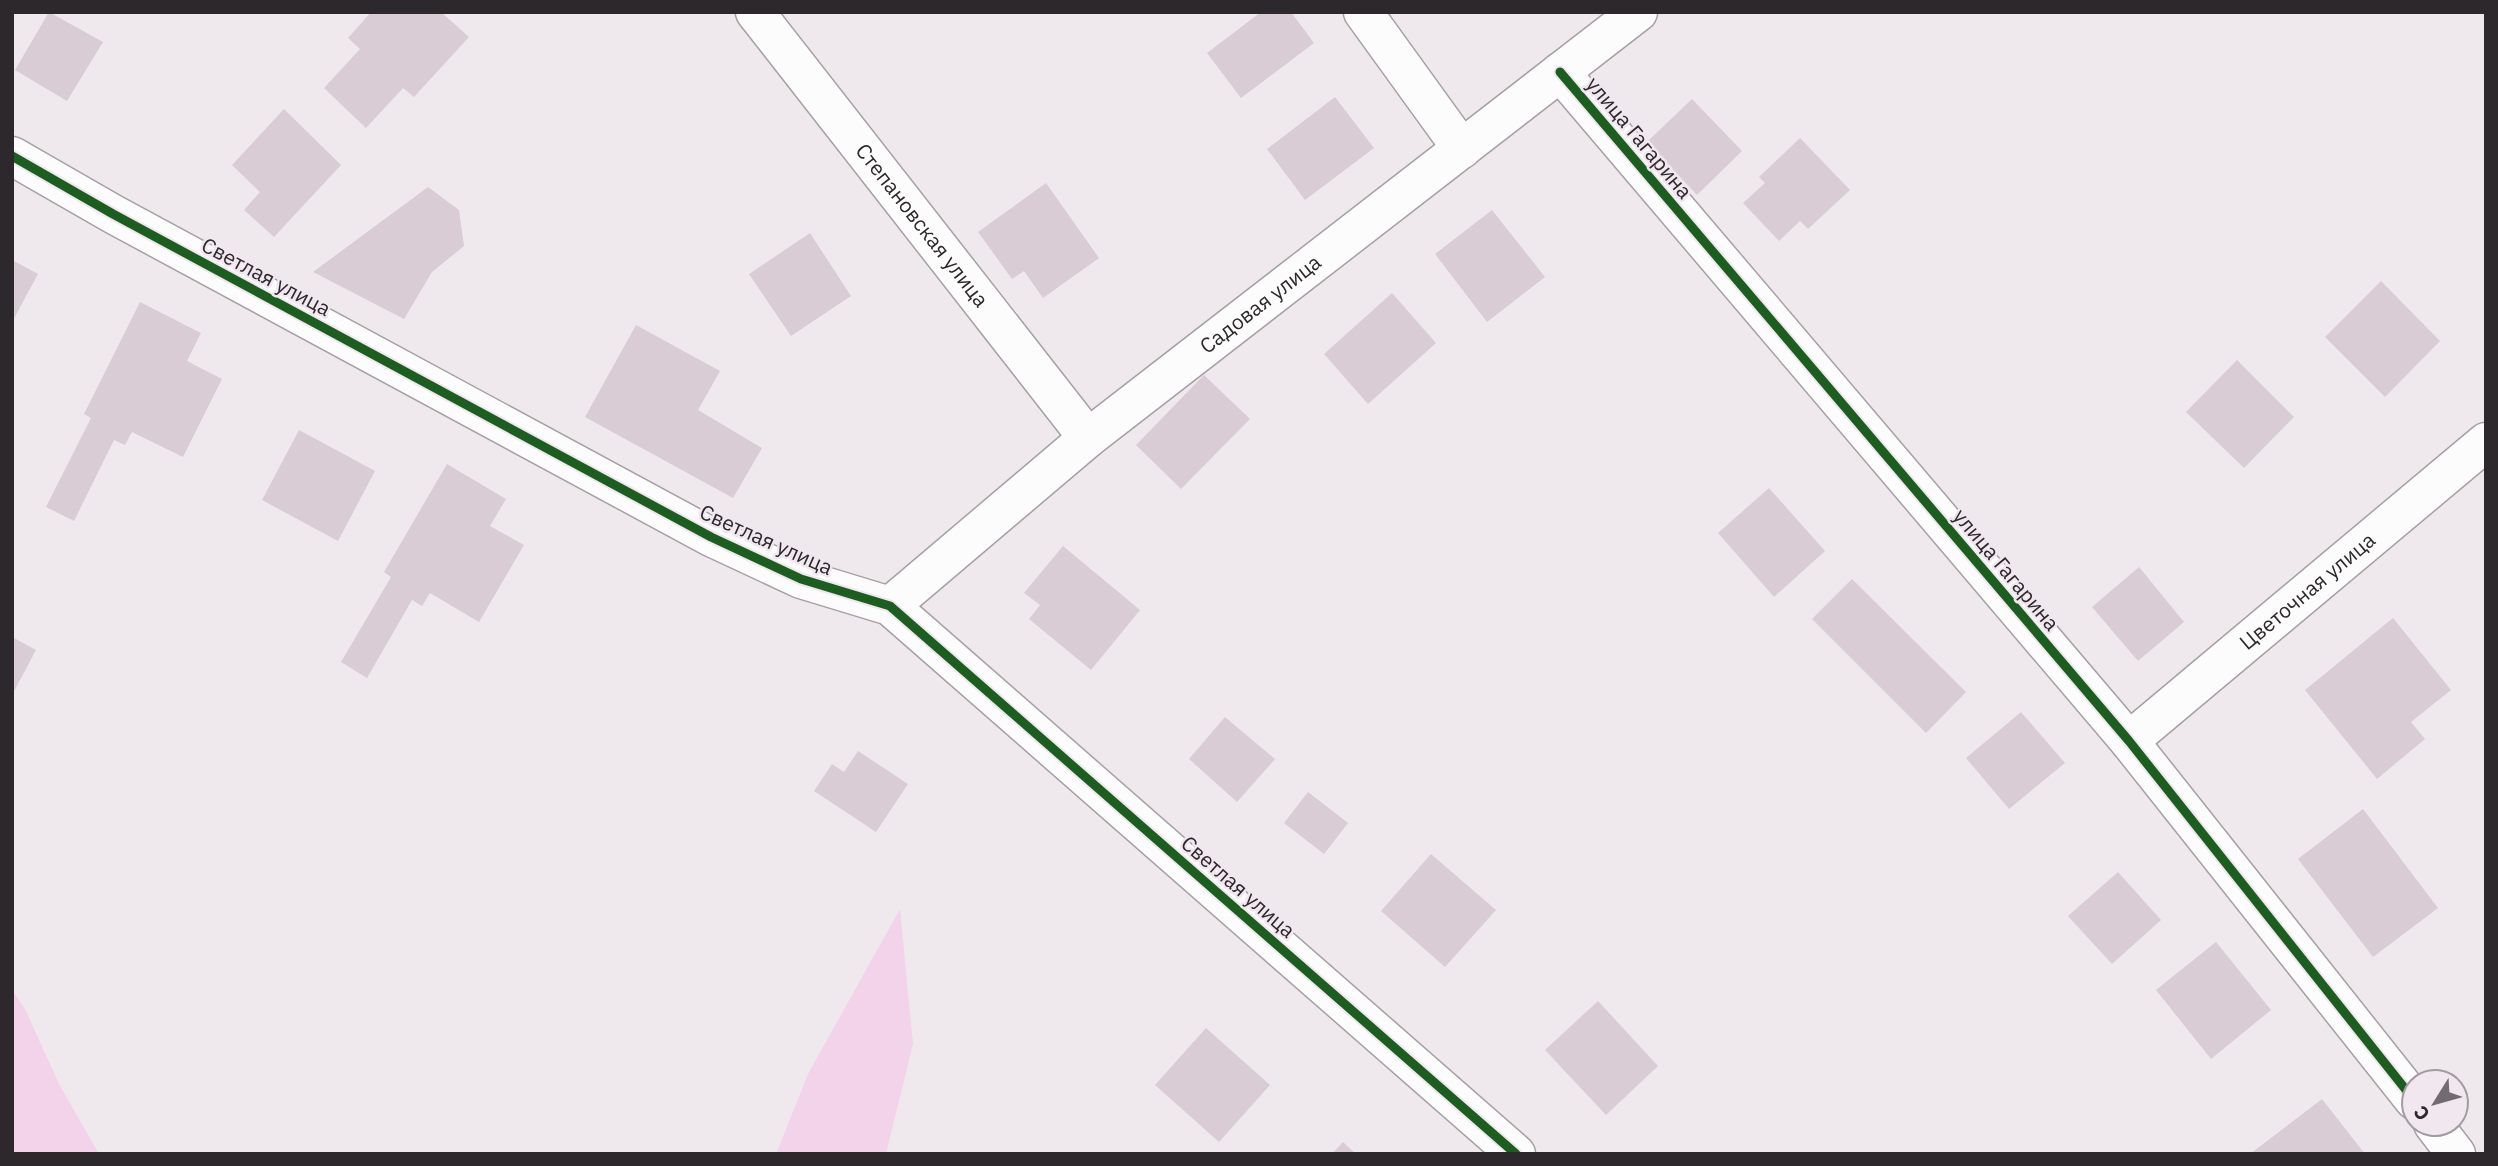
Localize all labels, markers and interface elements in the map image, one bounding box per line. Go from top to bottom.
street label: улица Гагарина [1580,70,1699,204]
street label: Степановская улица [850,137,996,313]
street label: Светлая улица [197,230,336,322]
street label: Садовая улица [1194,248,1326,359]
street label: Светлая улица [695,497,837,581]
street label: улица Гагарина [1947,502,2066,636]
street label: Цветочная улица [2233,526,2381,656]
street label: Светлая улица [1176,829,1302,944]
north arrow [2400,1068,2470,1138]
text: С [2408,1101,2435,1125]

